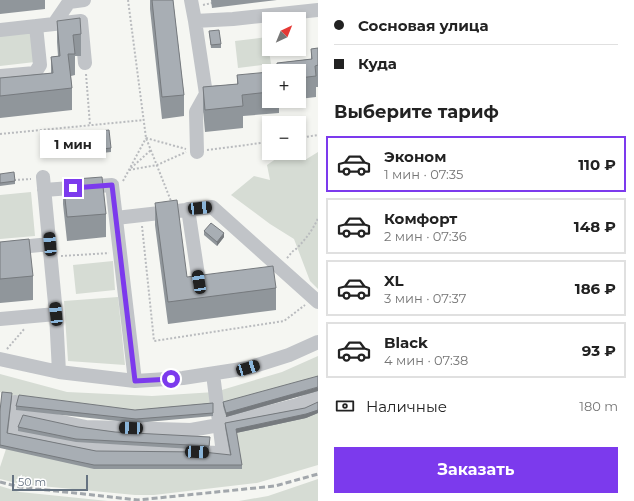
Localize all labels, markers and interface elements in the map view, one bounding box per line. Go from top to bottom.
north arrow [262,12,306,56]
map controls [262,12,306,160]
text: Сосновая улица [358,16,488,35]
text: Куда [358,54,397,73]
button: + [262,64,306,108]
text: Выберите тариф [334,101,499,123]
button: − [262,116,306,160]
callout: 1 мин [40,130,106,158]
text: 1 мин [54,136,92,152]
icon: car [336,146,372,182]
text: Эконом [384,147,446,166]
text: 110 ₽ [578,155,616,174]
text: 1 мин · 07:35 [384,166,463,182]
route end [64,179,82,197]
car [187,201,213,215]
icon: car [336,208,372,244]
text: Комфорт [384,209,457,228]
text: 148 ₽ [574,217,616,236]
text: 2 мин · 07:36 [384,228,467,244]
car [43,232,57,256]
car [191,269,207,295]
icon: car [336,270,372,306]
text: XL [384,271,403,290]
text: 186 ₽ [575,279,616,298]
text: 3 мин · 07:37 [384,290,466,306]
car [49,301,63,327]
icon: car [336,332,372,368]
text: Black [384,333,428,352]
text: 93 ₽ [582,341,616,360]
text: 4 мин · 07:38 [384,352,468,368]
car [235,359,261,377]
route start [162,370,180,388]
icon: cash [334,395,356,417]
text: Наличные [366,397,447,416]
text: 180 m [579,398,618,414]
car [119,422,143,434]
car [185,445,209,459]
button: Заказать [334,447,618,493]
scale bar [12,473,88,492]
text: 50 m [18,475,46,489]

